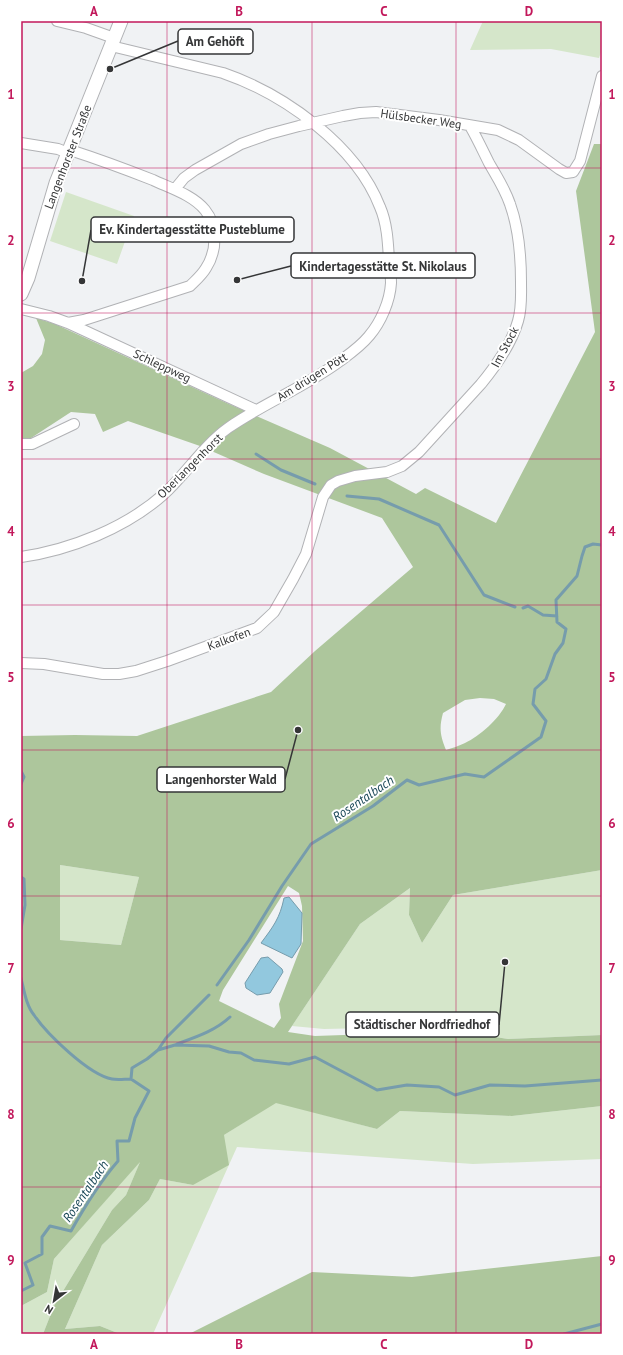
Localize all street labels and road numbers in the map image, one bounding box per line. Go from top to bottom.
street label: Langenhorster Straße [41,102,94,211]
street label: Hülsbecker Weg [380,105,462,132]
street label: Im Stock [488,323,522,370]
street label: Schleppweg [131,346,193,385]
street label: Am drügen Pött [274,349,350,404]
street label: Oberlangenhorst [154,430,225,501]
street label: Kalkofen [205,624,252,653]

